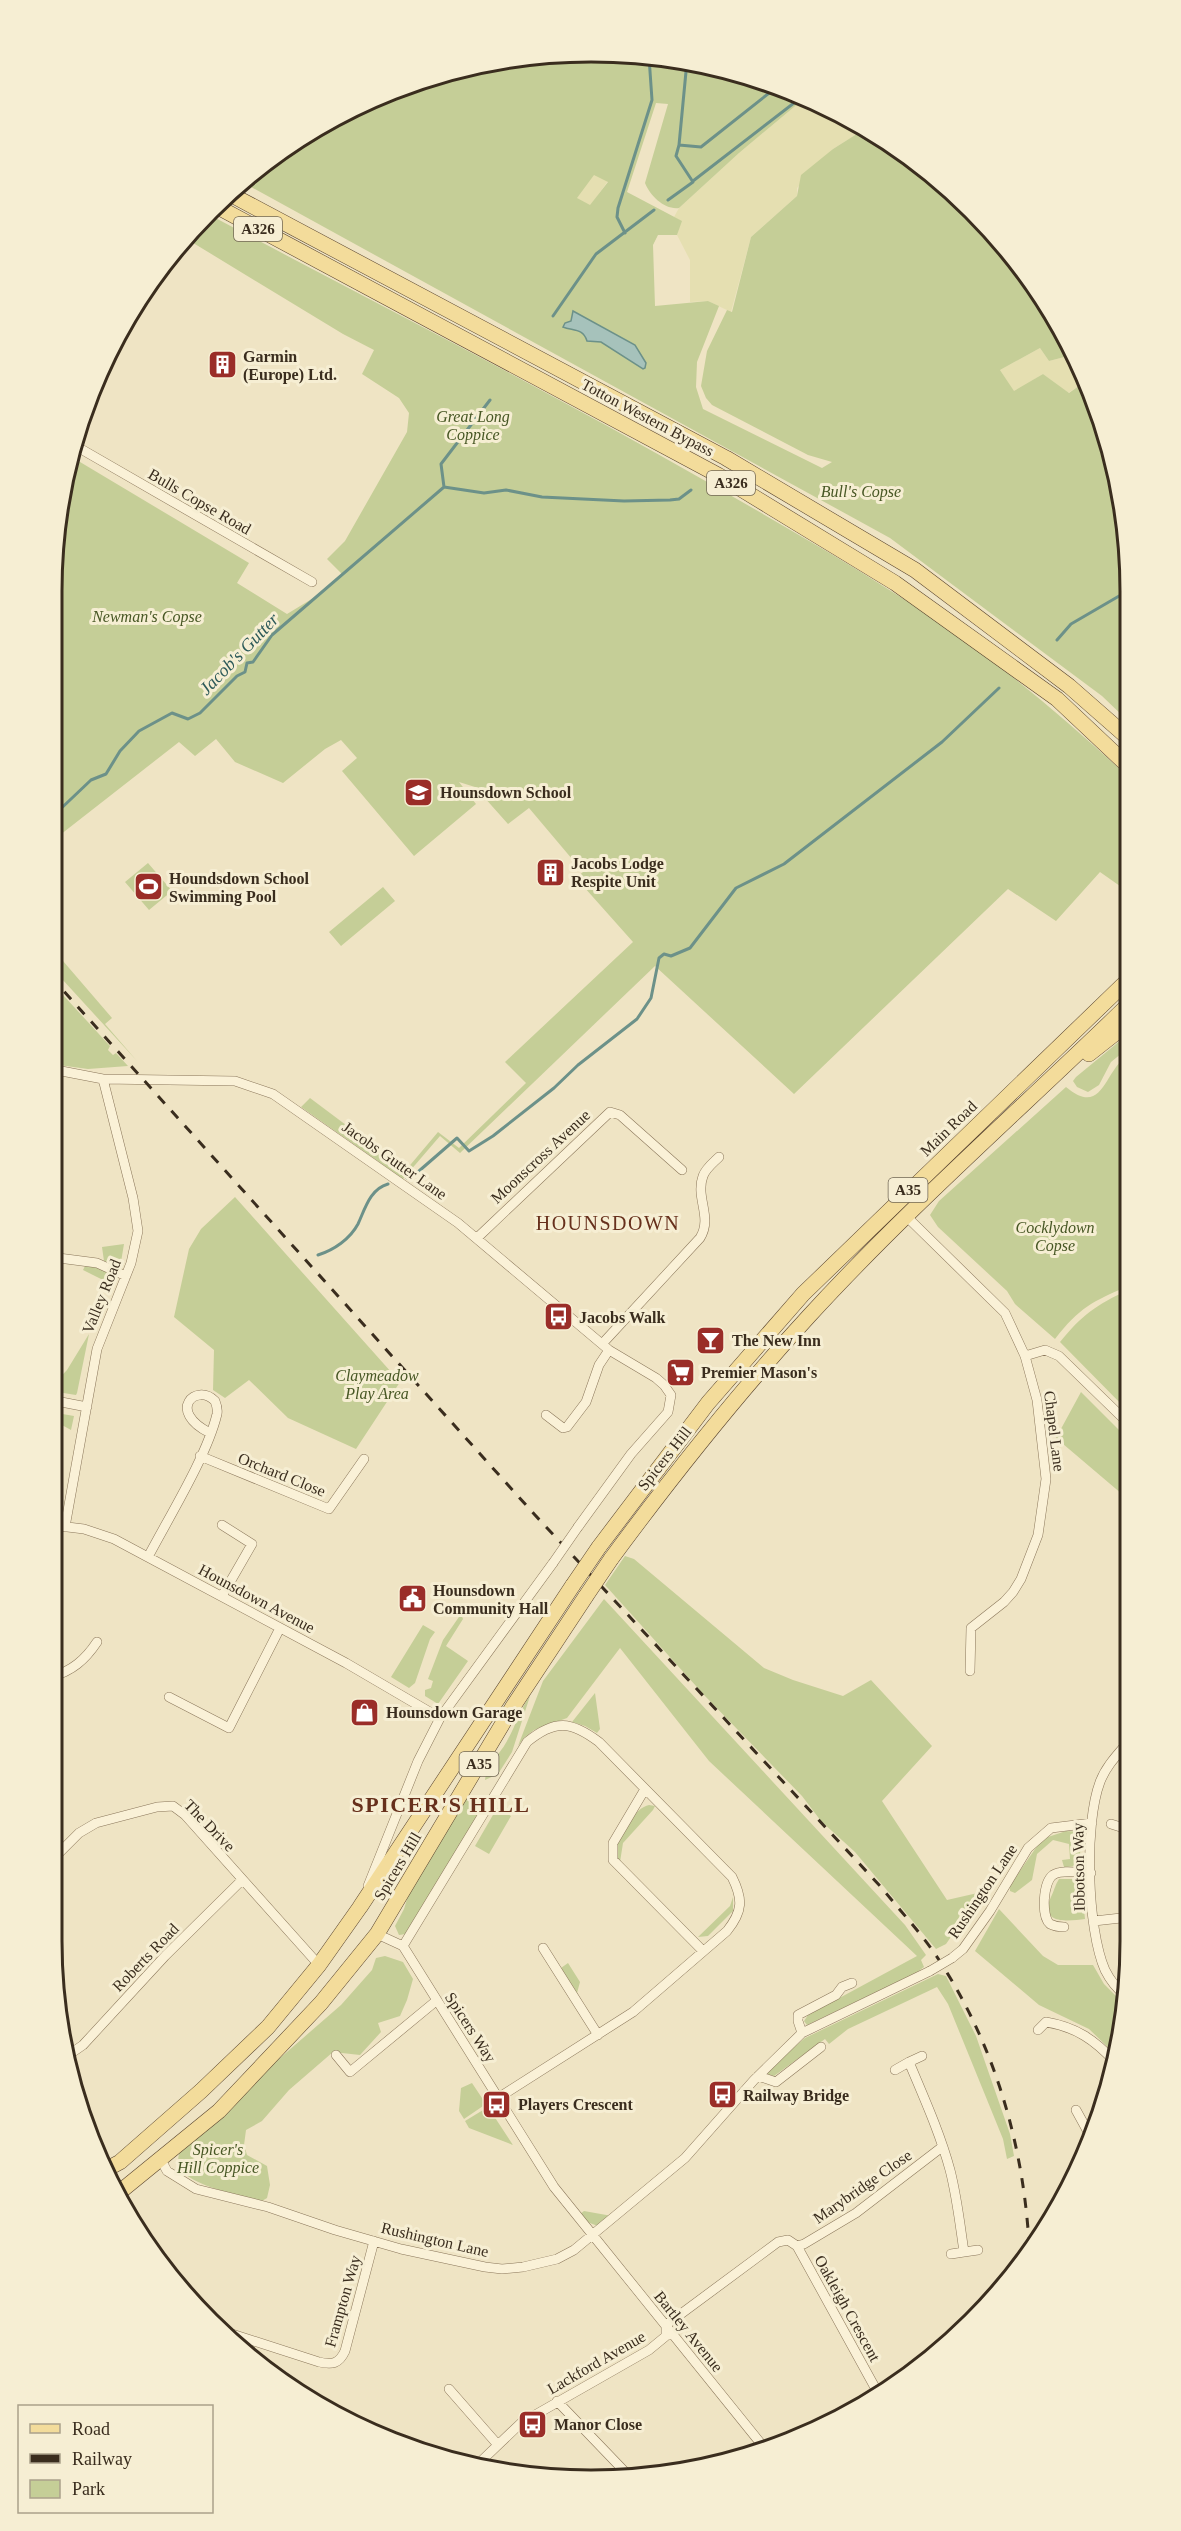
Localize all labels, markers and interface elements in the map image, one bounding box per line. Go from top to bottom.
road number: A326 [234,217,282,241]
place label: Garmin (Europe) Ltd. [243,348,337,384]
building icon: Garmin (Europe) Ltd. [206,349,238,381]
street label: Totton Western Bypass [578,375,717,460]
park label: Great Long Coppice [436,408,510,444]
street label: Bulls Copse Road [145,465,254,539]
road number: A326 [707,471,755,495]
park label: Bull's Copse [821,483,901,501]
park label: Newman's Copse [91,608,202,626]
water label: Jacob's Gutter [195,608,283,699]
school or university icon: Hounsdown School [403,776,435,808]
place label: Hounsdown School [440,784,572,801]
place label: Jacobs Lodge Respite Unit [571,855,664,891]
building icon: Jacobs Lodge Respite Unit [534,856,566,888]
place label: Houndsdown School Swimming Pool [169,870,310,906]
sports icon: Houndsdown School Swimming Pool [132,871,164,903]
street label: Main Road [917,1097,980,1159]
street label: Moonscross Avenue [487,1106,593,1207]
street label: Jacobs Gutter Lane [339,1118,450,1203]
road number: A35 [888,1178,928,1202]
district label: HOUNSDOWN [536,1212,680,1234]
park label: Cocklydown Copse [1015,1219,1095,1255]
street label: Valley Road [79,1257,125,1336]
bus stop icon: Jacobs Walk [542,1301,574,1333]
place label: Jacobs Walk [579,1309,666,1326]
bar icon: The New Inn [695,1324,727,1356]
place label: The New Inn [732,1332,821,1349]
supermarket icon: Premier Mason's [664,1356,696,1388]
place label: Premier Mason's [701,1364,817,1381]
park label: Claymeadow Play Area [335,1367,419,1403]
street label: Chapel Lane [1040,1390,1068,1473]
street label: Spicers Hill [634,1423,696,1494]
street label: Orchard Close [236,1449,328,1500]
street label: Hounsdown Avenue [196,1561,318,1636]
place label: Hounsdown Community Hall [433,1582,549,1618]
public building icon: Hounsdown Community Hall [396,1583,428,1615]
shop icon: Hounsdown Garage [349,1696,381,1728]
place label: Hounsdown Garage [386,1704,522,1722]
road number: A35 [460,1752,498,1776]
district label: SPICER'S HILL [351,1792,531,1817]
street label: The Drive [181,1796,238,1855]
street label: Ibbotson Way [1069,1823,1089,1911]
street label: Spicers Hill [371,1829,425,1904]
street label: Rushington Lane [945,1841,1021,1942]
street label: Roberts Road [109,1920,182,1995]
street label: Spicers Way [441,1989,499,2066]
bus stop icon: Railway Bridge [706,2079,738,2111]
place label: Railway Bridge [743,2087,849,2105]
bus stop icon: Players Crescent [481,2088,513,2120]
place label: Players Crescent [518,2096,633,2114]
park label: Spicer's Hill Coppice [176,2141,259,2177]
street label: Marybridge Close [810,2146,915,2227]
street label: Rushington Lane [379,2219,490,2261]
street label: Oakleigh Crescent [810,2252,884,2365]
street label: Frampton Way [321,2253,365,2349]
street label: Bartley Avenue [650,2288,726,2376]
street label: Lackford Avenue [544,2327,648,2397]
legend [18,2405,213,2513]
bus stop icon: Manor Close [517,2408,549,2440]
place label: Manor Close [554,2416,642,2433]
text: Road [72,2419,110,2439]
text: Railway [72,2449,132,2469]
text: Park [72,2479,105,2499]

